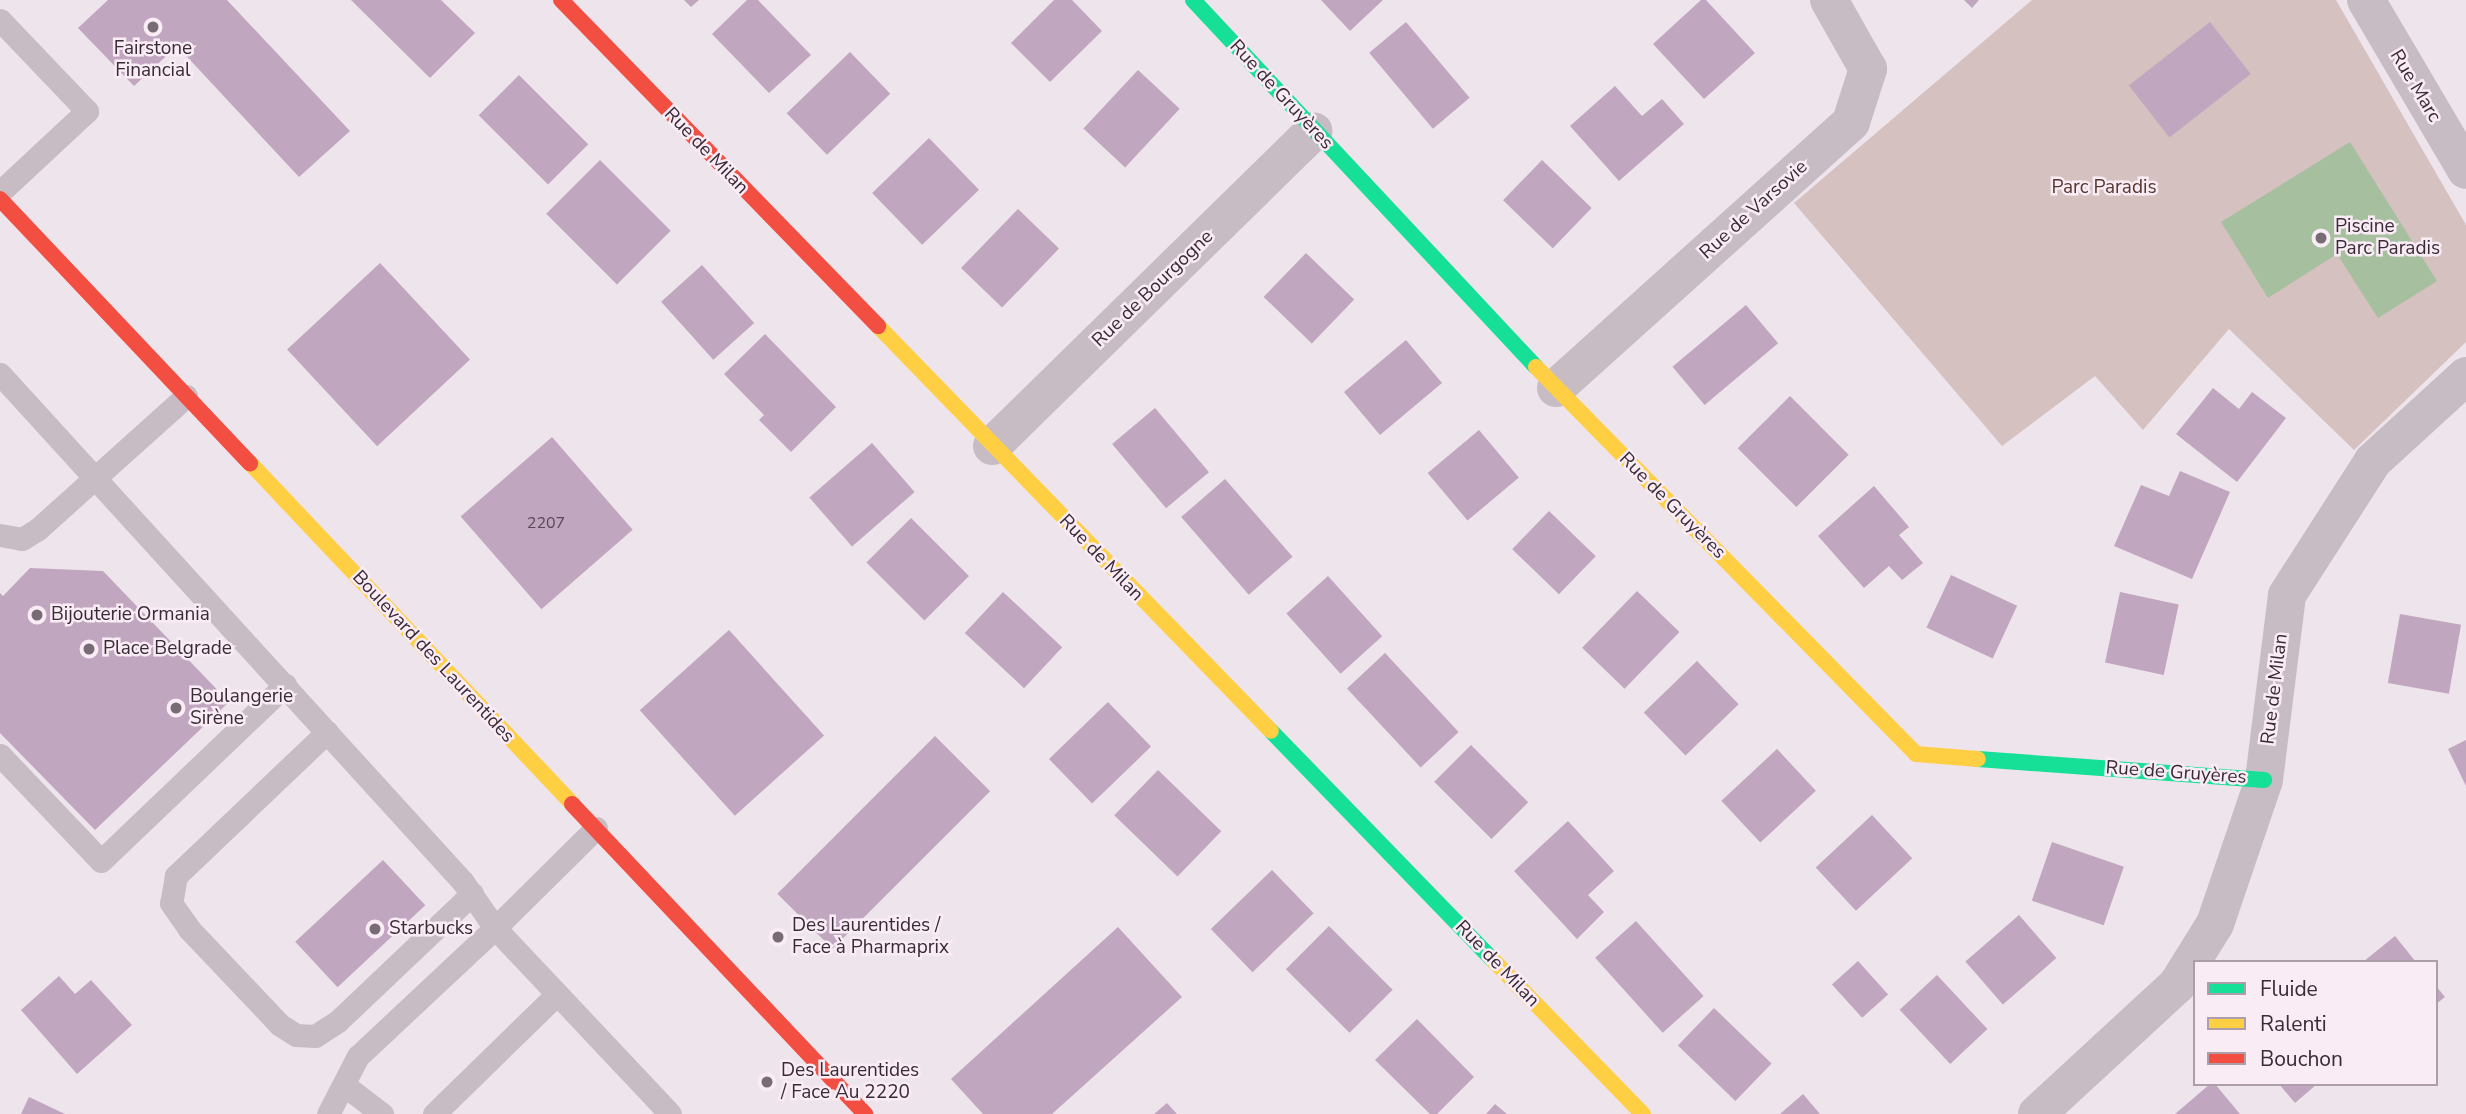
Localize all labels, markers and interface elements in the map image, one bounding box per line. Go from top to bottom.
marker: Fairstone Financial [145,19,161,35]
street label: Rue de Gruyères [1224,36,1338,154]
place label: Fairstone Financial [114,38,192,82]
street label: Rue Marc [2385,46,2445,126]
street label: Rue de Milan [659,103,753,199]
street label: Rue de Varsovie [1695,156,1813,264]
park label: Parc Paradis [2051,177,2157,199]
place label: Piscine Parc Paradis [2335,216,2440,260]
street label: Rue de Bourgogne [1088,226,1218,352]
marker: Piscine Parc Paradis [2313,230,2329,246]
street label: Rue de Gruyères [1614,448,1730,564]
street label: Rue de Milan [1054,510,1148,606]
house number: 2207 [527,513,565,533]
street label: Boulevard des Laurentides [347,566,519,748]
place label: Bijouterie Ormania [51,604,210,626]
marker: Bijouterie Ormania [29,607,45,623]
street label: Rue de Milan [2257,632,2293,746]
place label: Place Belgrade [103,638,232,660]
marker: Place Belgrade [81,641,97,657]
place label: Boulangerie Sirène [190,686,293,730]
marker: Boulangerie Sirène [168,700,184,716]
street label: Rue de Gruyères [2105,757,2247,789]
place label: Des Laurentides / Face à Pharmaprix [792,915,949,959]
street label: Rue de Milan [1450,916,1544,1012]
place label: Starbucks [389,918,473,940]
marker: Starbucks [367,921,383,937]
marker: Des Laurentides / Face à Pharmaprix [770,929,786,945]
legend [2193,960,2438,1086]
text: Fluide [2260,975,2318,1003]
text: Ralenti [2260,1010,2327,1038]
text: Bouchon [2260,1045,2343,1073]
place label: Des Laurentides / Face Au 2220 [781,1060,919,1104]
marker: Des Laurentides / Face Au 2220 [759,1074,775,1090]

